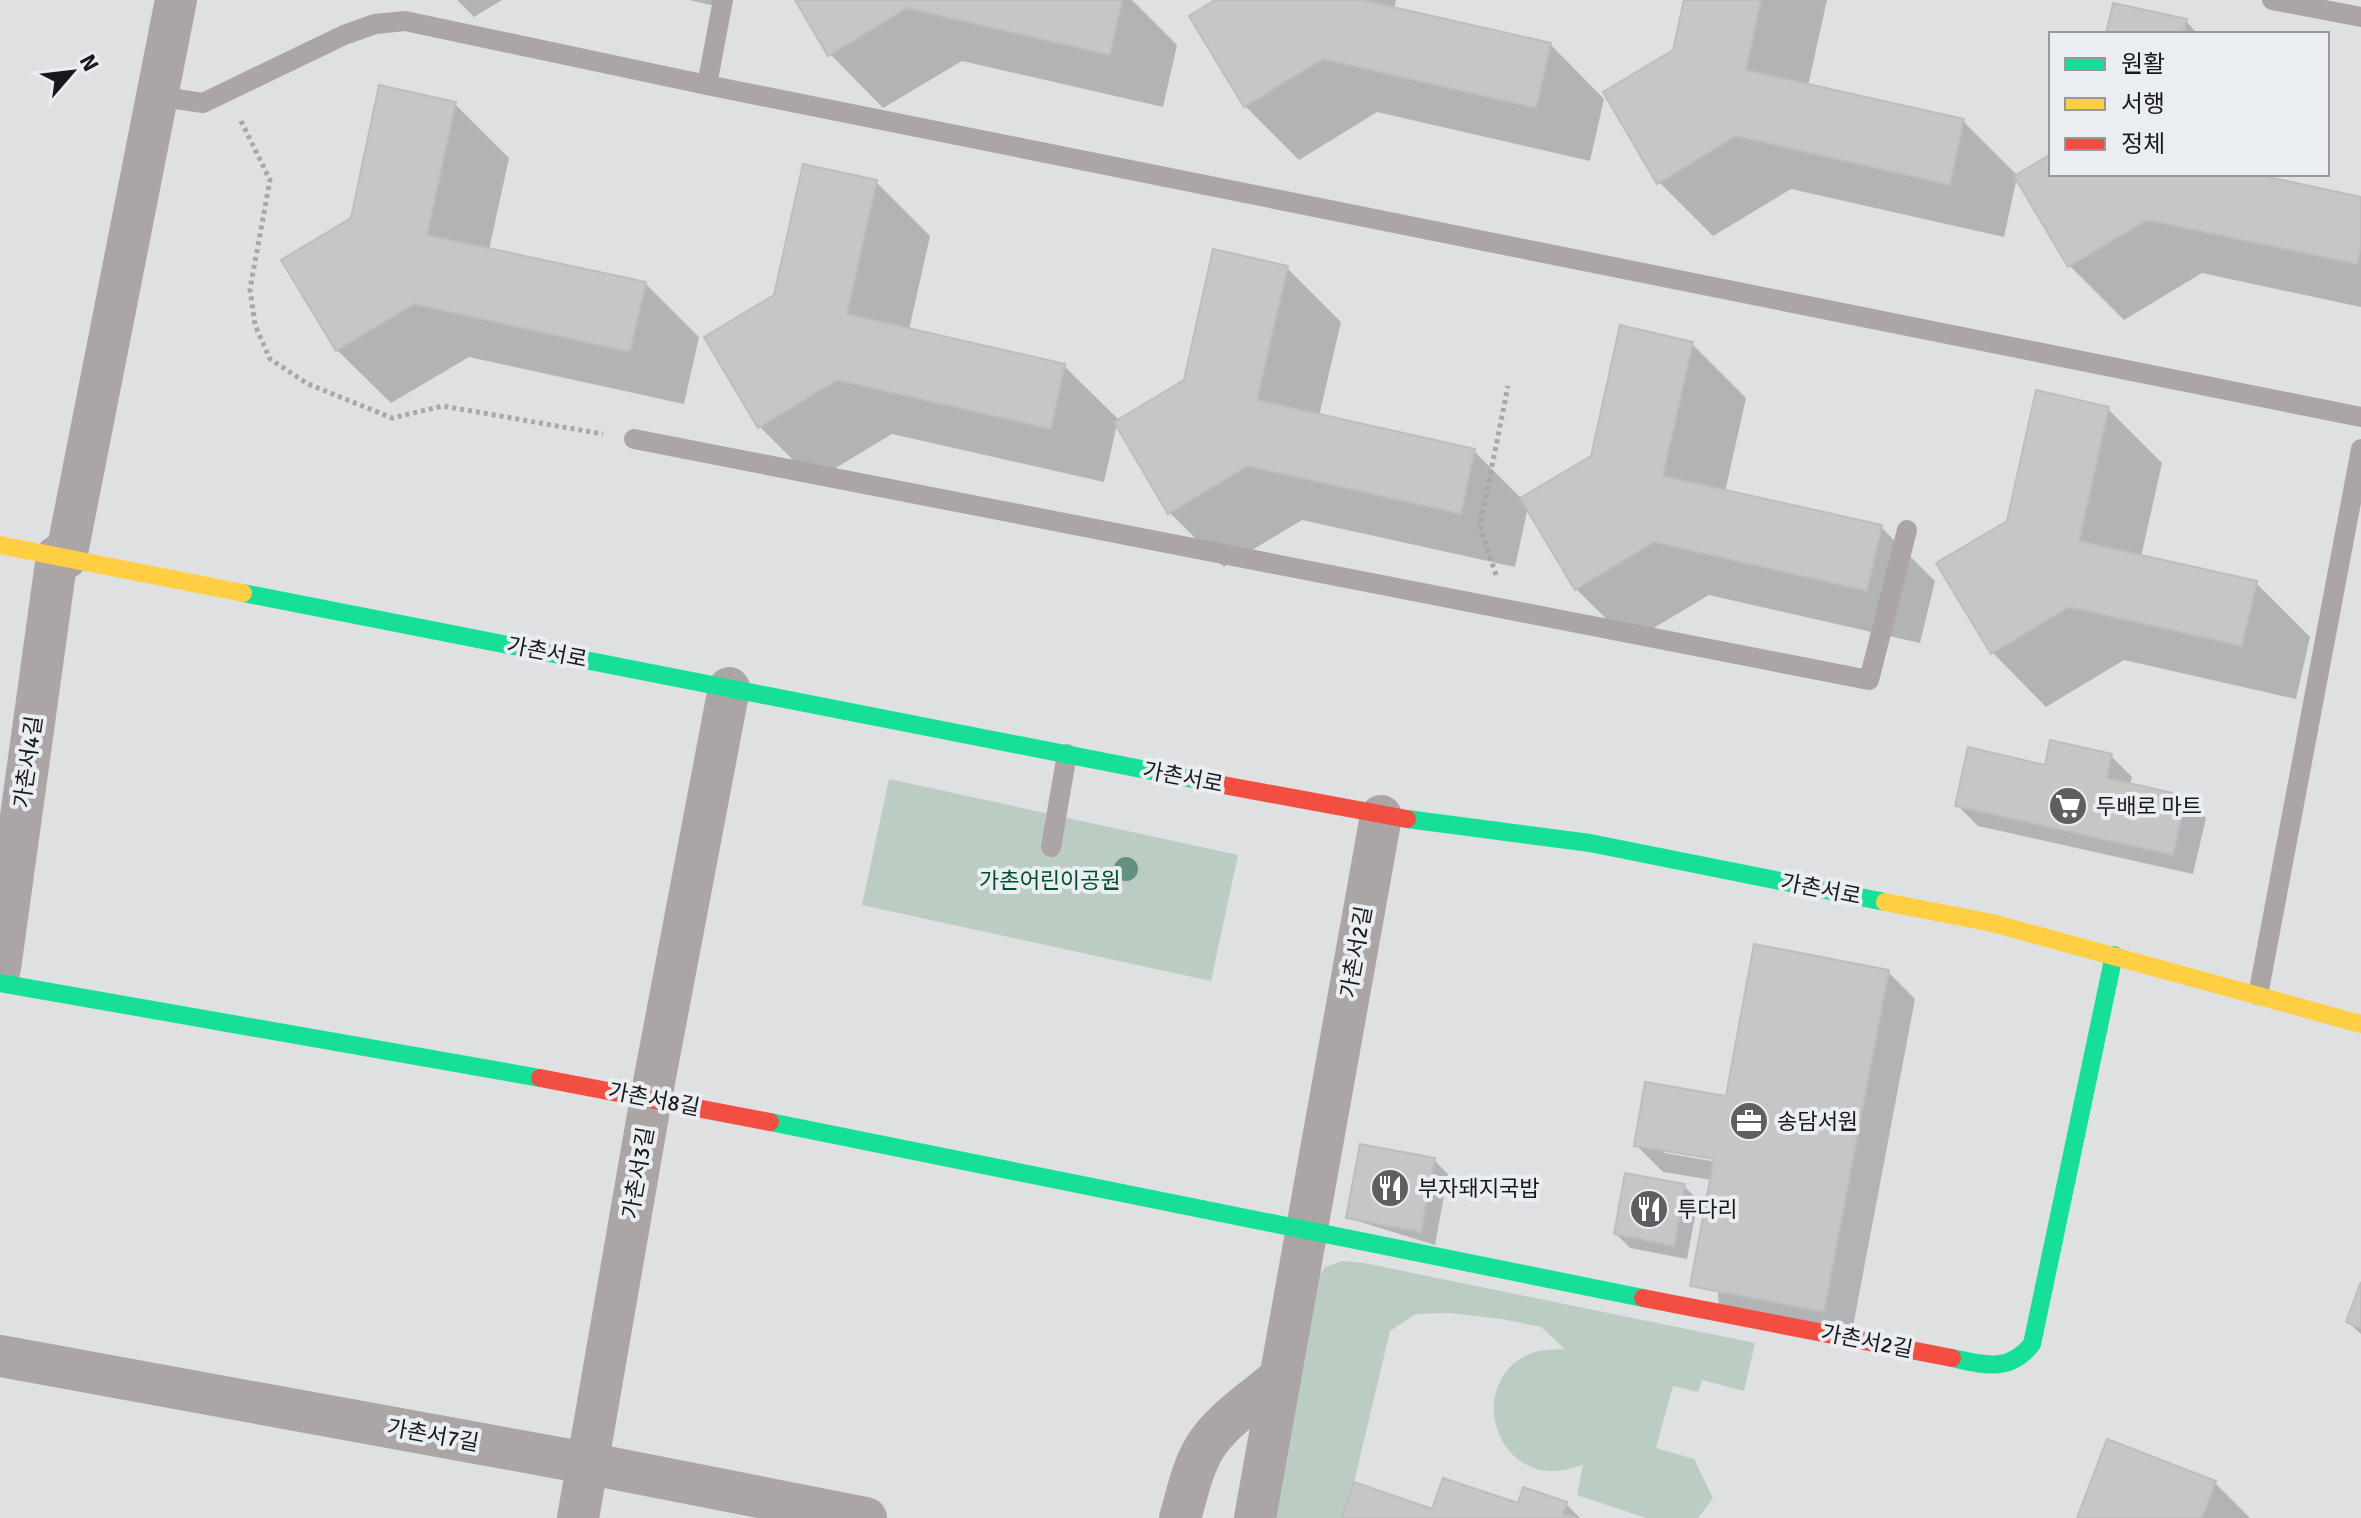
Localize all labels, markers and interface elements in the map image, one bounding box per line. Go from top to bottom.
north arrow [32,32,112,112]
legend [2049,32,2329,176]
text: 원활 [2121,49,2165,79]
text: N [74,50,105,76]
text: 서행 [2121,89,2165,119]
text: 정체 [2121,129,2165,159]
street label: 가촌서로 [505,631,589,673]
street label: 가촌서4길 [8,714,48,810]
street label: 가촌서로 [1141,756,1225,798]
supermarket icon: 두배로 마트 [2047,785,2089,827]
place label: 두배로 마트 [2096,793,2202,820]
park label: 가촌어린이공원 [979,867,1121,894]
street label: 가촌서로 [1779,868,1863,910]
street label: 가촌서2길 [1335,904,1377,1000]
street label: 가촌서8길 [606,1077,702,1121]
office icon: 송담서원 [1728,1100,1770,1142]
place label: 송담서원 [1777,1108,1858,1135]
street label: 가촌서3길 [617,1125,659,1221]
restaurant icon: 부자돼지국밥 [1369,1167,1411,1209]
place label: 부자돼지국밥 [1418,1175,1539,1202]
restaurant icon: 투다리 [1628,1188,1670,1230]
place label: 투다리 [1677,1196,1738,1223]
street label: 가촌서2길 [1819,1319,1915,1363]
street label: 가촌서7길 [385,1414,481,1456]

